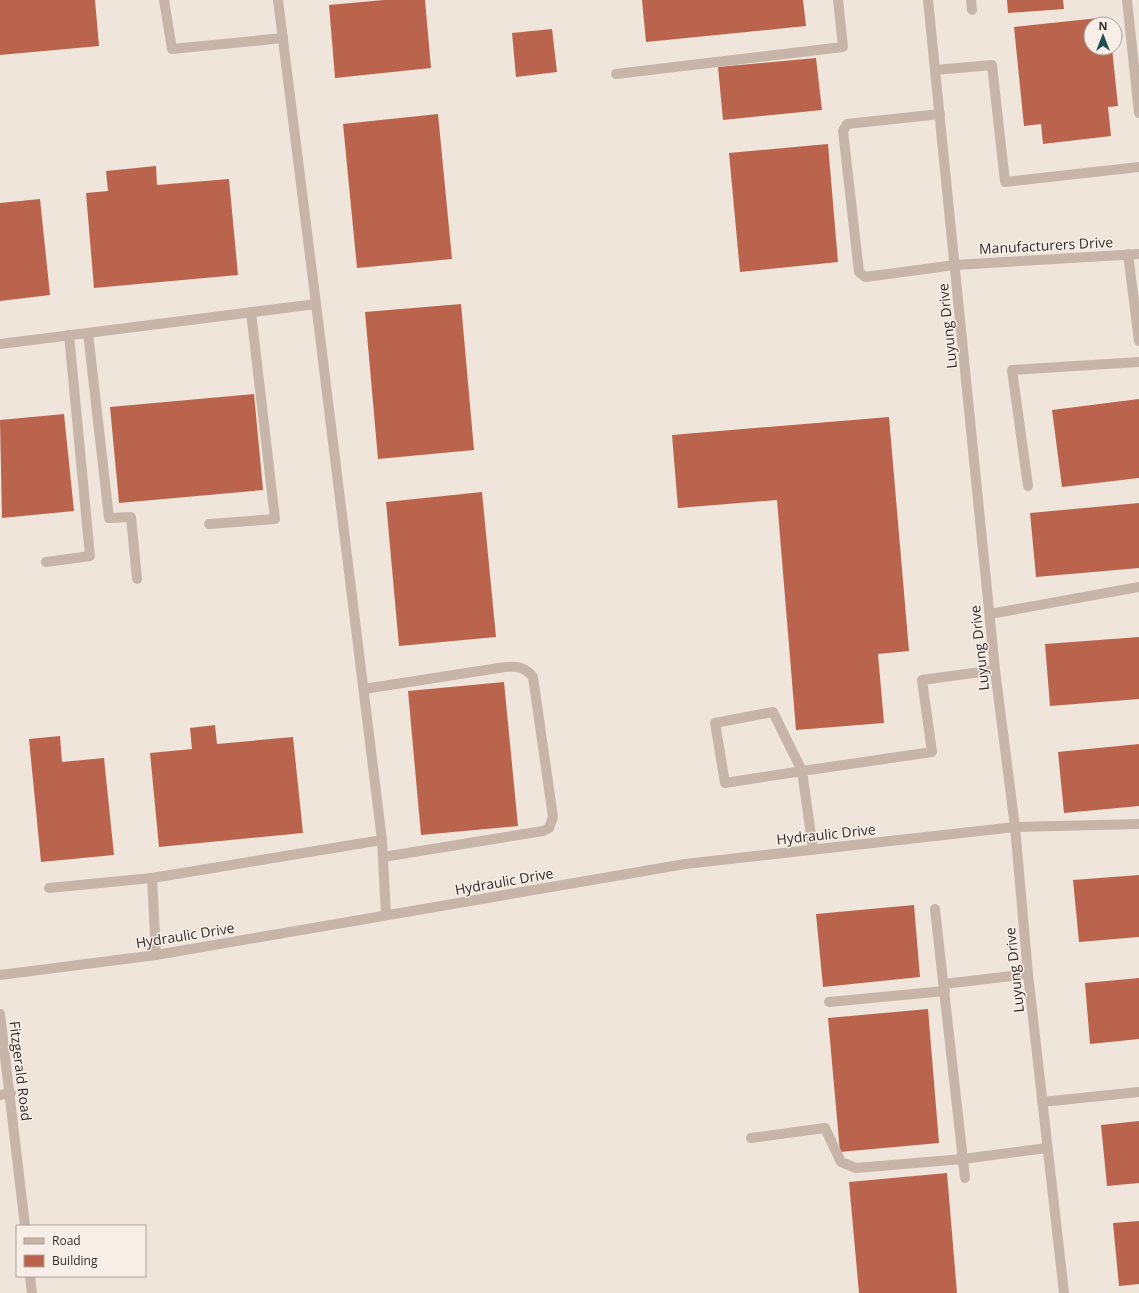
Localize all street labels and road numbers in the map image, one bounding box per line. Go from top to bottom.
street label: Manufacturers Drive [978,232,1114,258]
street label: Luyung Drive [933,282,961,370]
street label: Luyung Drive [965,604,993,692]
street label: Hydraulic Drive [775,819,877,849]
street label: Hydraulic Drive [453,863,555,899]
street label: Hydraulic Drive [134,918,236,952]
street label: Luyung Drive [1000,926,1028,1014]
street label: Fitzgerald Road [5,1020,37,1122]

